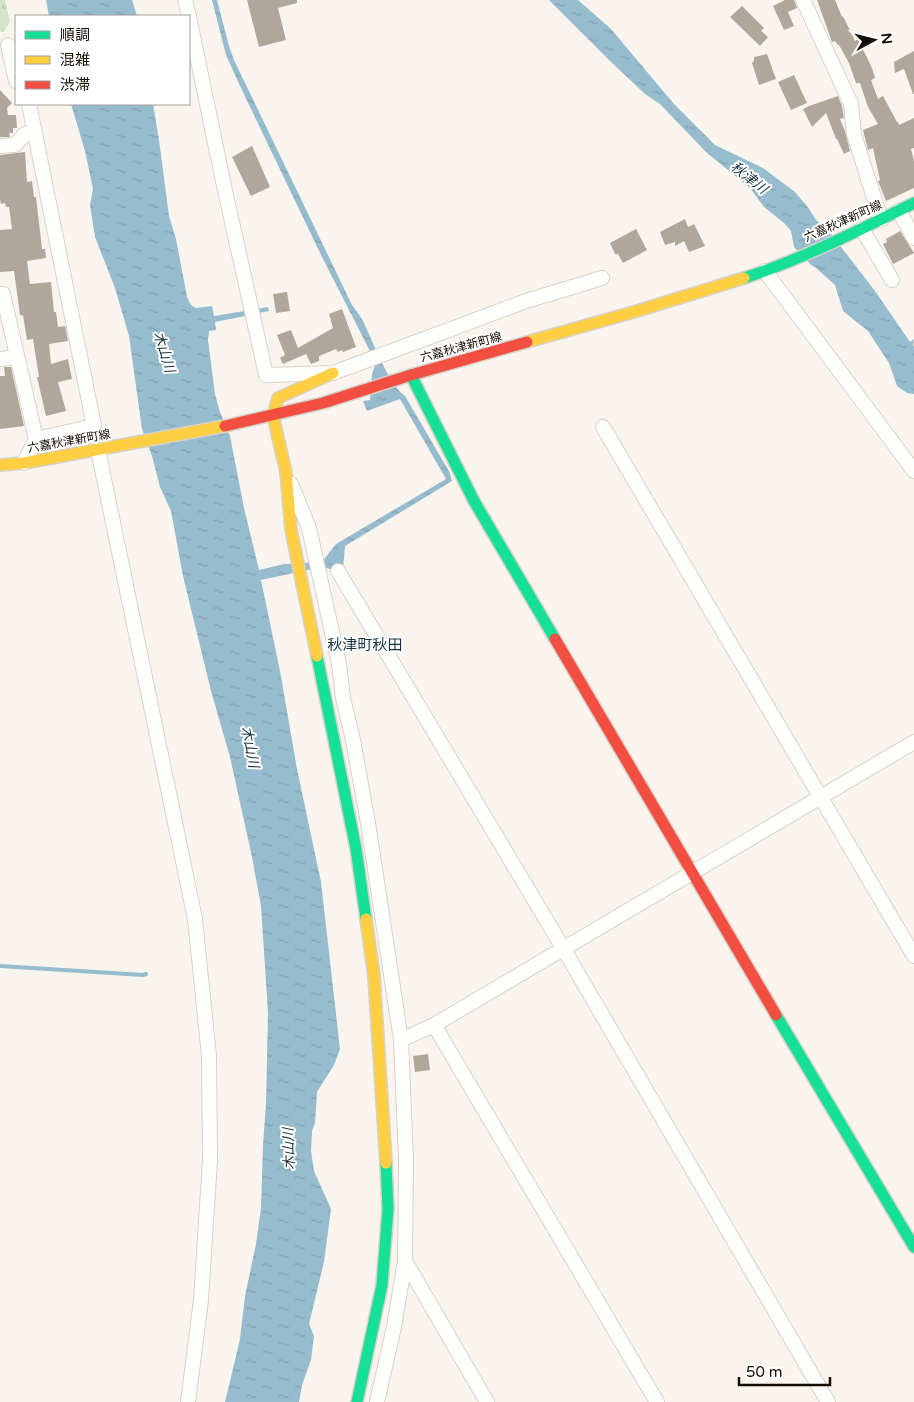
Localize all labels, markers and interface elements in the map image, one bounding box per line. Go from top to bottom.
legend [15,15,190,105]
north arrow [849,15,899,65]
text: 順調 [60,26,90,44]
text: N [877,32,896,45]
text: 混雑 [60,51,90,69]
text: 渋滞 [60,76,90,94]
water label: 秋津川 [727,158,772,199]
street label: 六嘉秋津新町線 [802,198,884,244]
water label: 木山川 [150,329,179,376]
street label: 六嘉秋津新町線 [419,329,503,365]
street label: 六嘉秋津新町線 [26,427,112,455]
district label: 秋津町秋田 [327,636,403,654]
water label: 木山川 [238,725,263,771]
water label: 木山川 [280,1126,298,1170]
scale bar [739,1354,830,1386]
text: 50 m [746,1363,783,1381]

